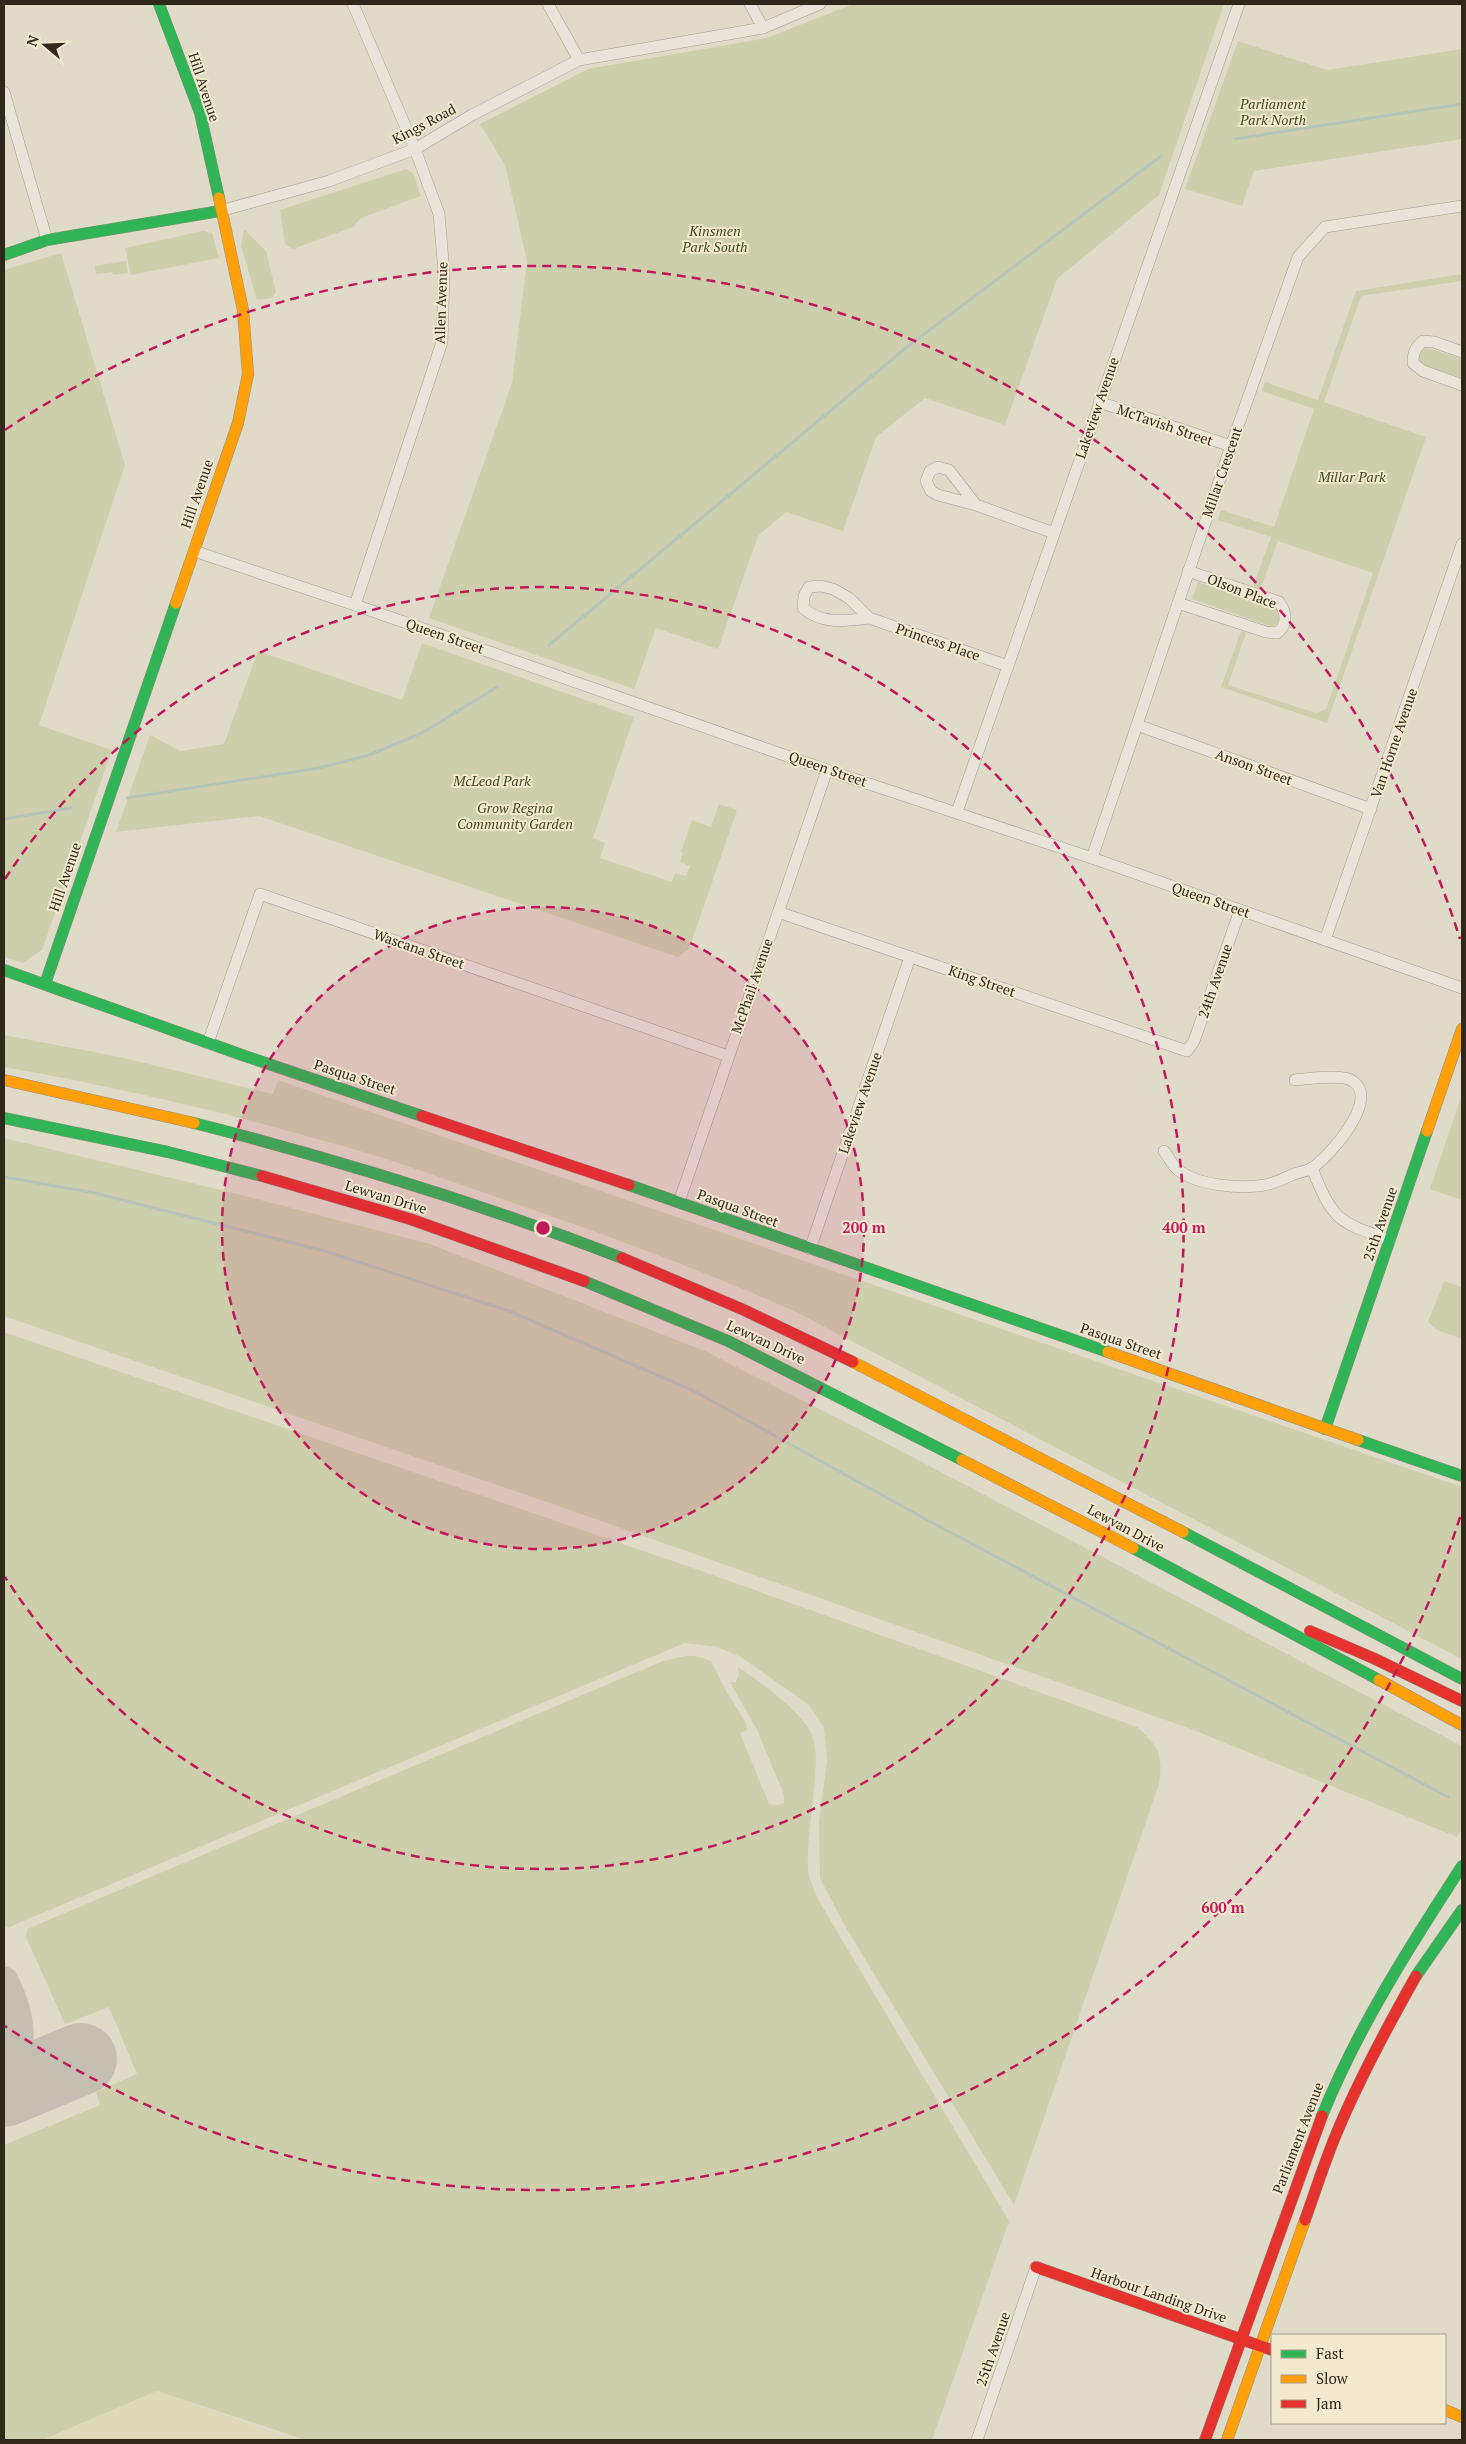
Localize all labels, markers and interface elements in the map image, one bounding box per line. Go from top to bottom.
north arrow [20,20,70,70]
text: N [22,32,43,49]
street label: Hill Avenue [184,50,225,124]
park label: Parliament Park North [1239,94,1306,129]
street label: Kings Road [389,99,459,148]
park label: Kinsmen Park South [681,221,748,256]
street label: Allen Avenue [430,262,451,344]
street label: Lakeview Avenue [1070,355,1123,461]
street label: McTavish Street [1115,399,1216,450]
street label: Millar Crescent [1197,423,1246,520]
street label: Hill Avenue [176,457,217,531]
park label: Millar Park [1317,467,1386,486]
street label: Olson Place [1205,569,1280,612]
street label: Queen Street [404,613,488,658]
street label: Princess Place [893,618,983,665]
street label: Van Horne Avenue [1366,685,1421,800]
street label: Anson Street [1213,744,1296,790]
street label: Queen Street [787,746,871,791]
park label: McLeod Park [452,771,531,790]
park label: Grow Regina Community Garden [457,798,573,833]
street label: Hill Avenue [44,840,85,914]
street label: Queen Street [1170,877,1254,922]
street label: Wascana Street [371,924,468,973]
street label: McPhail Avenue [726,936,777,1036]
street label: 24th Avenue [1193,941,1236,1020]
street label: King Street [946,960,1019,1001]
street label: Lakeview Avenue [833,1050,886,1156]
street label: Pasqua Street [312,1054,399,1099]
street label: Lewvan Drive [343,1175,429,1218]
street label: Pasqua Street [695,1184,782,1231]
street label: 25th Avenue [1358,1184,1401,1263]
text: 200 m [842,1217,886,1237]
text: 400 m [1162,1217,1206,1237]
centre of rings [534,1219,552,1237]
street label: Lewvan Drive [724,1315,809,1368]
street label: Pasqua Street [1078,1318,1165,1364]
street label: Lewvan Drive [1084,1499,1168,1556]
text: 600 m [1201,1897,1245,1917]
street label: Parliament Avenue [1268,2079,1328,2196]
street label: Harbour Landing Drive [1089,2262,1230,2327]
street label: 25th Avenue [971,2309,1014,2388]
legend [1271,2334,1446,2424]
text: Fast [1316,2343,1344,2363]
text: Slow [1316,2368,1349,2388]
text: Jam [1316,2393,1342,2413]

